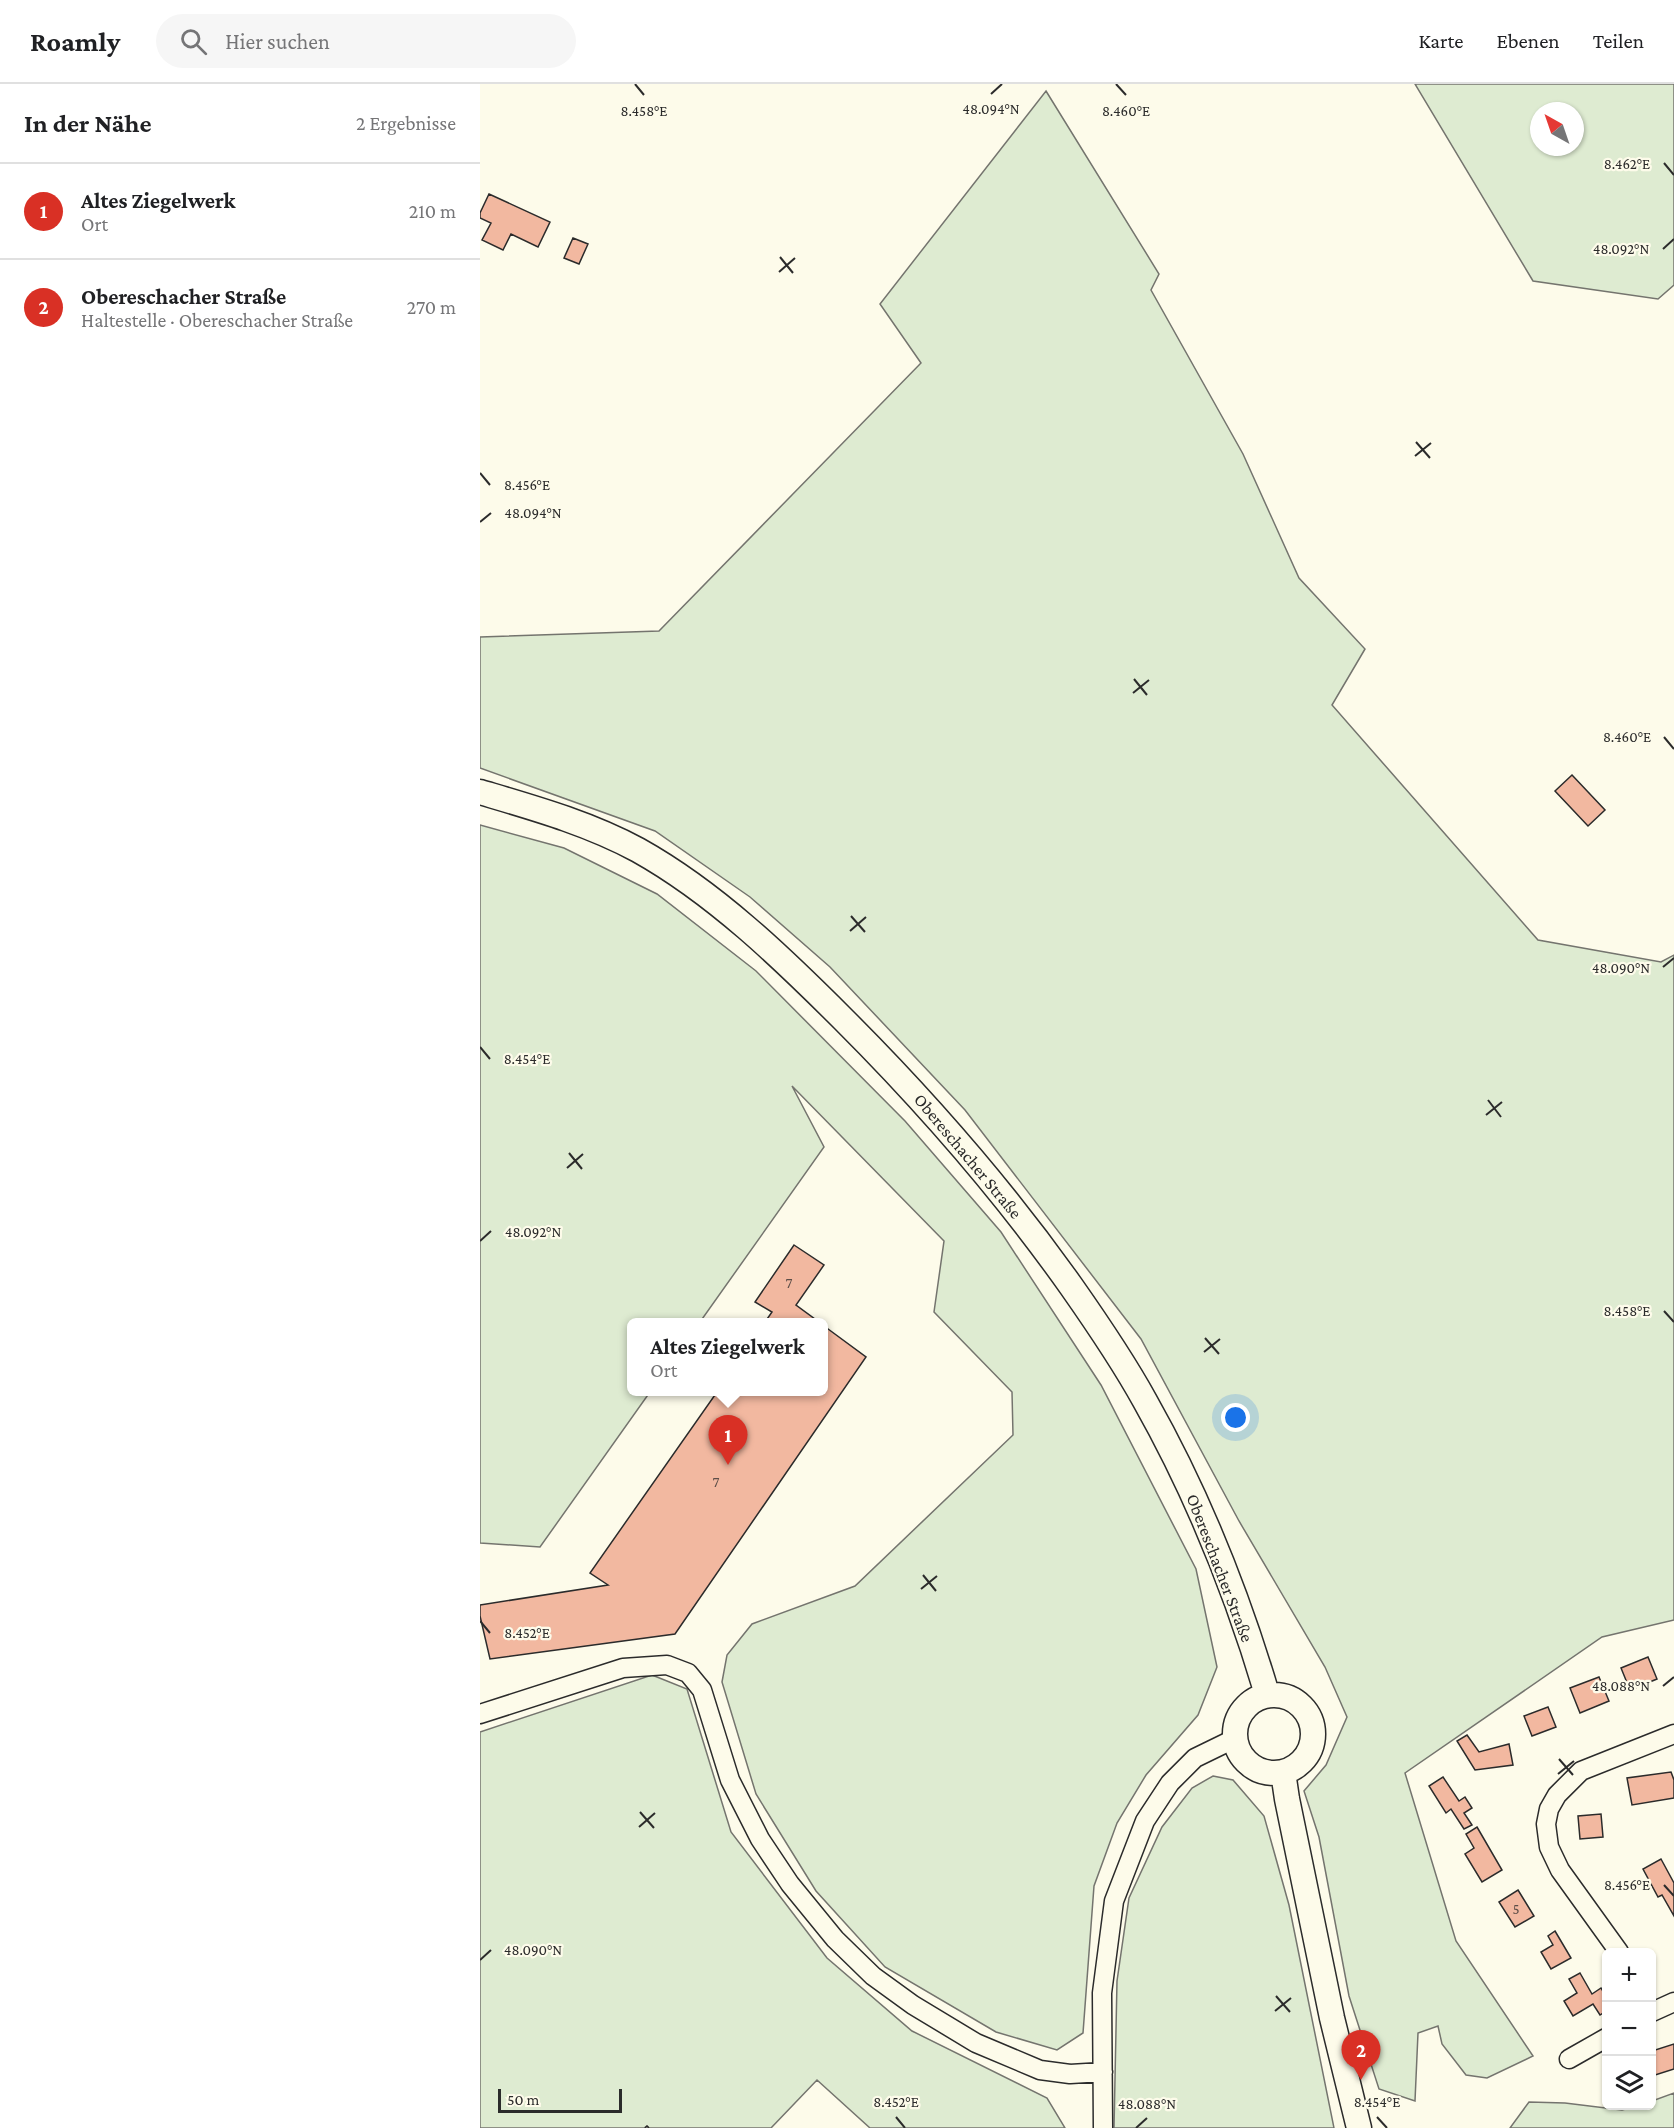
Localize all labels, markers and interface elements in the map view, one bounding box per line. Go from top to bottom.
search box [156,14,576,68]
icon: search [177,25,210,58]
text: Roamly [30,26,120,57]
text: Hier suchen [225,29,330,54]
text: Karte [1418,29,1464,53]
text: Ebenen [1497,29,1560,53]
text: Teilen [1593,29,1644,53]
text: 48.094°N [962,101,1020,117]
north arrow [1530,102,1584,156]
text: 8.458°E [620,103,668,119]
text: 8.460°E [1102,103,1150,119]
text: In der Nähe [24,109,152,138]
text: 2 Ergebnisse [356,112,456,134]
text: 8.462°E [1604,156,1650,172]
text: Altes Ziegelwerk [81,188,236,213]
text: 1 [40,200,47,222]
text: 210 m [409,200,456,222]
text: Ort [81,213,108,235]
text: 48.092°N [1593,241,1649,257]
text: Obereschacher Straße [81,284,286,309]
text: 2 [38,296,49,318]
text: 270 m [407,296,456,318]
text: Haltestelle · Obereschacher Straße [81,309,353,331]
text: 8.456°E [504,477,550,493]
text: 48.094°N [504,505,562,521]
text: 8.460°E [1603,729,1651,745]
text: 48.090°N [1592,960,1650,976]
text: 8.454°E [504,1051,550,1067]
street label: Obereschacher Straße [910,1089,1026,1223]
text: 48.092°N [505,1224,561,1240]
house number: 7 [786,1275,793,1291]
text: 8.458°E [1603,1303,1651,1319]
popup [627,1318,828,1396]
text: Altes Ziegelwerk [650,1334,805,1359]
text: Ort [650,1359,677,1381]
your location [1221,1403,1250,1432]
pin: 1 [708,1416,748,1465]
house number: 7 [713,1474,720,1490]
street label: Obereschacher Straße [1183,1491,1257,1645]
text: 8.452°E [504,1625,550,1641]
text: 48.088°N [1592,1678,1650,1694]
text: 8.456°E [1604,1877,1650,1893]
house number: 5 [1512,1901,1520,1917]
text: 48.090°N [504,1942,562,1958]
map controls [1602,1948,1656,2110]
button: + [1602,1948,1656,2002]
button: − [1602,2002,1656,2056]
pin: 2 [1342,2030,1380,2080]
button: layers [1602,2056,1656,2110]
scale bar [498,2086,622,2114]
text: 50 m [507,2091,539,2108]
text: 8.452°E [873,2094,919,2110]
text: 8.454°E [1354,2094,1400,2110]
text: 48.088°N [1118,2096,1176,2112]

